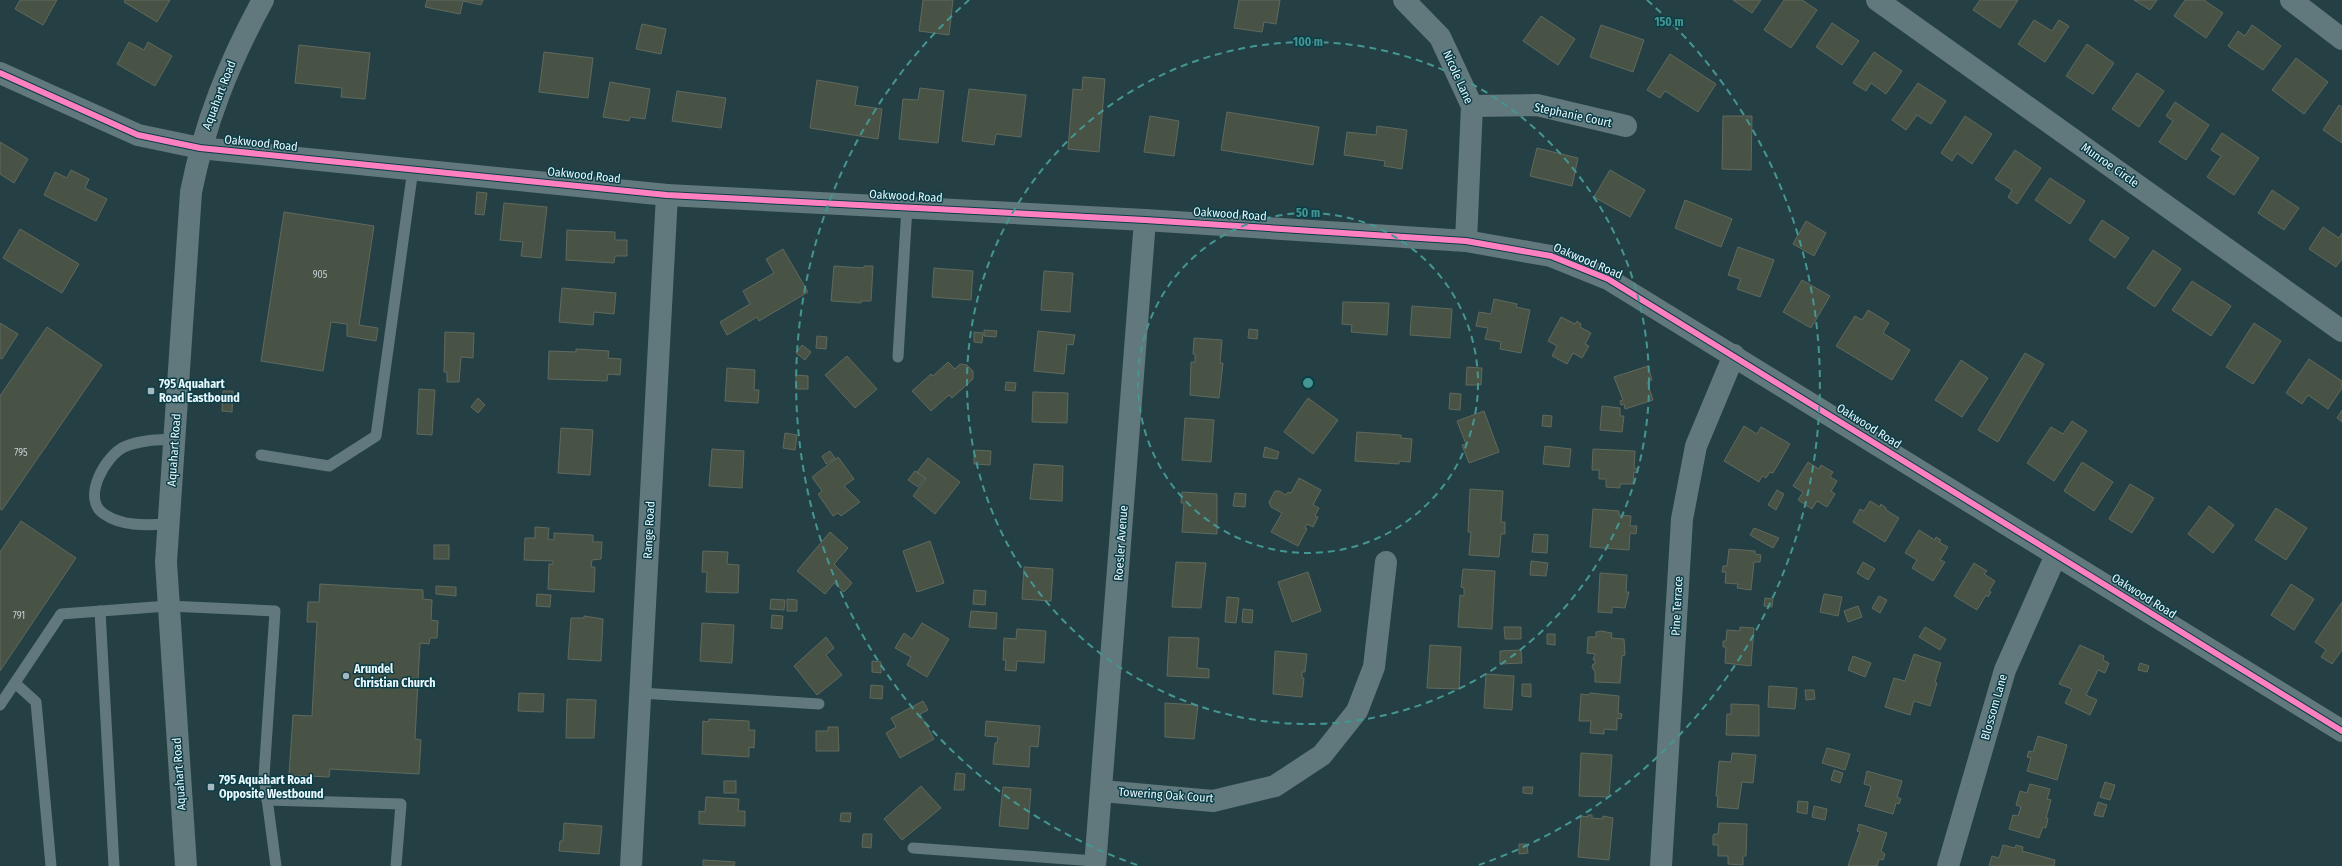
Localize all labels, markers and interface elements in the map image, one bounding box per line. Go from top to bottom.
text: 150 m [1654,15,1684,29]
text: 100 m [1293,35,1323,49]
street label: Nicole Lane [1440,48,1476,106]
street label: Aquahart Road [199,58,239,132]
street label: Stephanie Court [1533,100,1613,130]
street label: Oakwood Road [224,132,298,154]
street label: Munroe Circle [2078,140,2142,190]
street label: Oakwood Road [547,164,621,186]
street label: Oakwood Road [869,187,943,205]
street label: Oakwood Road [1193,204,1267,224]
text: 50 m [1296,206,1320,220]
street label: Oakwood Road [1551,240,1625,282]
house number: 905 [313,269,328,281]
centre of rings [1301,376,1315,390]
place label: 795 Aquahart Road Eastbound [159,377,240,405]
marker: 795 Aquahart Road Eastbound [146,386,156,396]
street label: Oakwood Road [1834,401,1904,451]
street label: Aquahart Road [164,413,184,487]
house number: 795 [14,447,28,459]
street label: Range Road [640,501,658,559]
street label: Roesler Avenue [1111,505,1131,581]
street label: Oakwood Road [2109,571,2179,621]
street label: Pine Terrace [1668,576,1686,636]
house number: 791 [13,610,25,622]
place label: Arundel Christian Church [353,662,436,690]
marker: Arundel Christian Church [341,671,351,681]
street label: Blossom Lane [1978,672,2010,742]
street label: Aquahart Road [169,737,189,811]
place label: 795 Aquahart Road Opposite Westbound [219,773,324,801]
marker: 795 Aquahart Road Opposite Westbound [206,782,216,792]
street label: Towering Oak Court [1118,785,1214,805]

